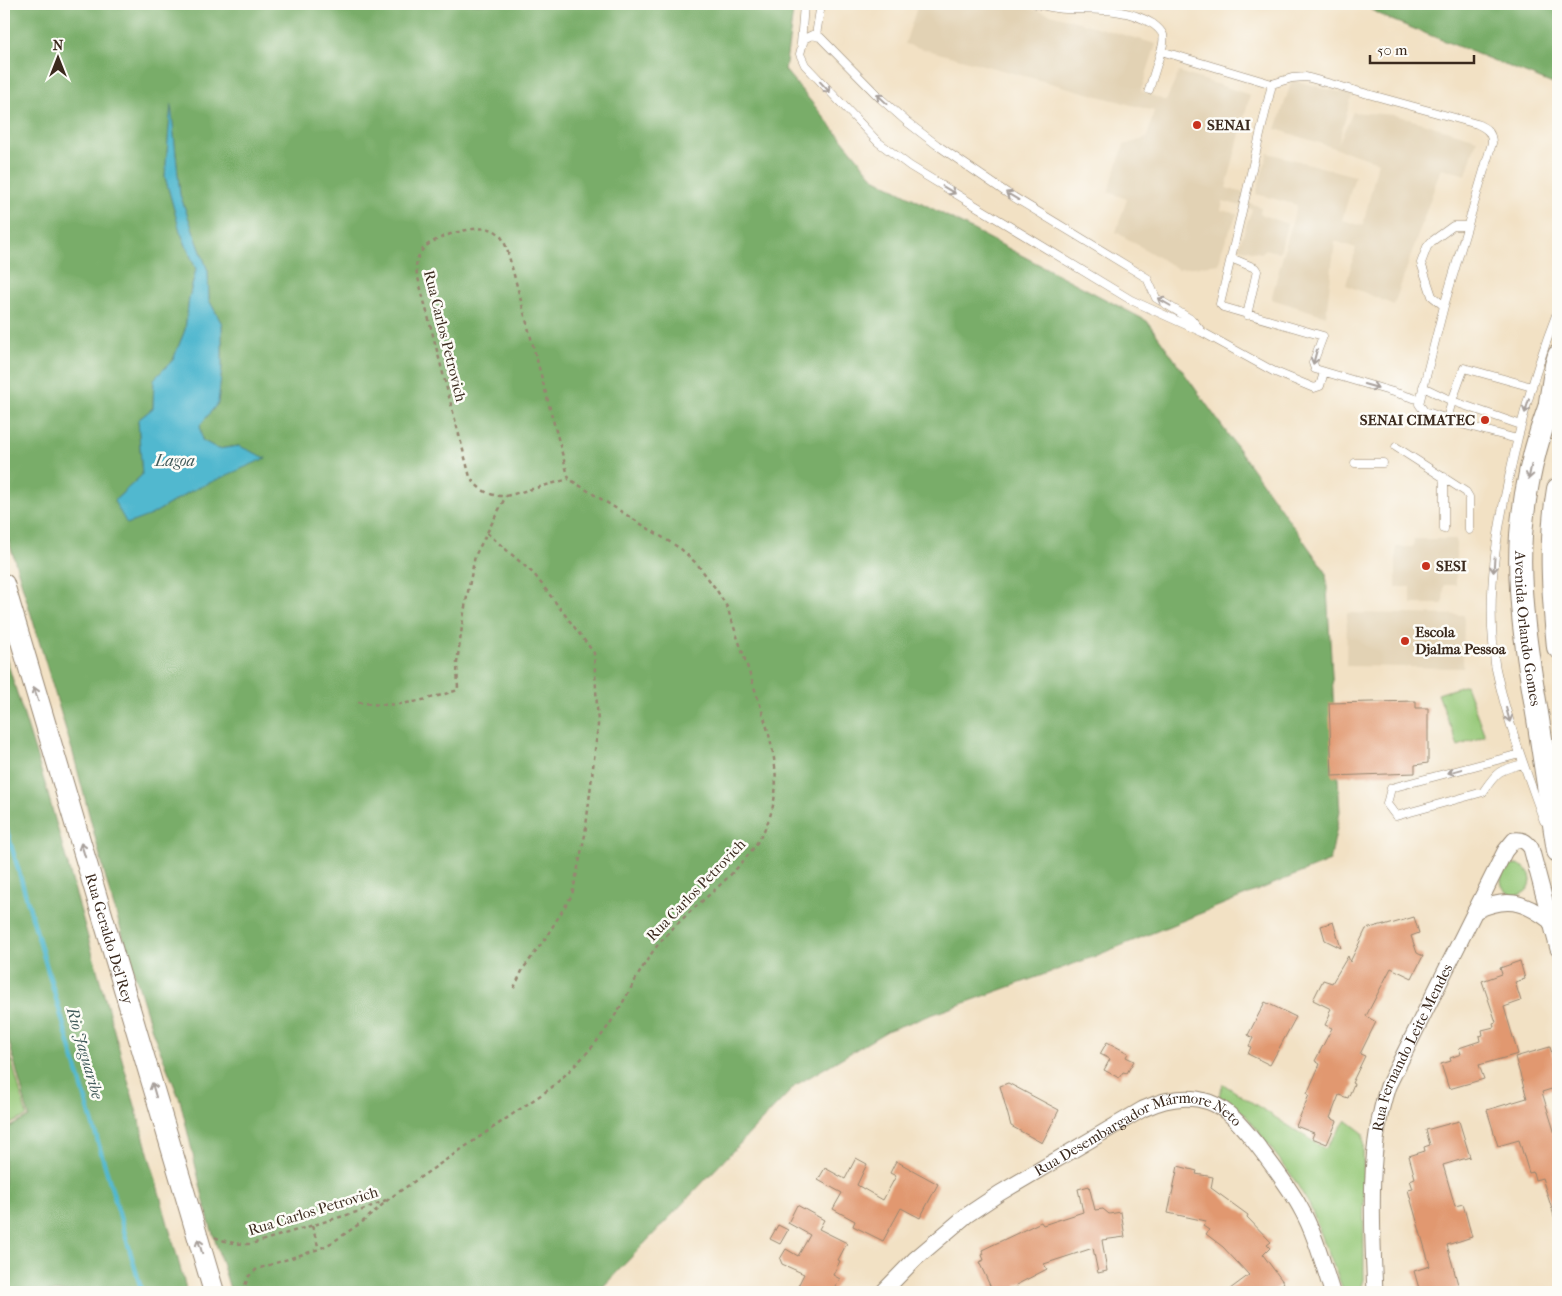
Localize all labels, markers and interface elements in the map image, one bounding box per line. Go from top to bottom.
north arrow [32,32,82,82]
scale bar [1370,32,1473,64]
text: N [53,37,64,54]
text: 50 m [1377,41,1408,59]
one-way arrow [819,80,831,93]
one-way arrow [875,93,888,105]
place label: SENAI [1207,116,1251,134]
marker: SENAI [1191,119,1203,131]
one-way arrow [942,185,956,195]
one-way arrow [1005,190,1019,201]
street label: Rua Carlos Petrovich [420,268,470,404]
one-way arrow [1157,297,1172,307]
one-way arrow [1310,349,1320,365]
one-way arrow [1362,381,1378,391]
one-way arrow [1521,398,1531,414]
place label: SENAI CIMATEC [1360,411,1475,429]
marker: SENAI CIMATEC [1479,414,1491,426]
water label: Lagoa [154,451,195,470]
one-way arrow [1525,464,1535,480]
street label: Avenida Orlando Gomes [1511,550,1545,708]
one-way arrow [1489,556,1498,572]
place label: SESI [1436,557,1467,575]
marker: SESI [1420,560,1432,572]
place label: Escola Djalma Pessoa [1415,623,1507,658]
marker: Escola Djalma Pessoa [1399,635,1411,647]
one-way arrow [31,687,41,703]
one-way arrow [1503,706,1513,722]
one-way arrow [1448,767,1464,776]
street label: Rua Carlos Petrovich [643,835,750,945]
one-way arrow [77,842,87,858]
street label: Rua Geraldo Del'Rey [81,871,137,1007]
street label: Rua Fernando Leite Mendes [1368,960,1457,1133]
water label: Rio Jaguaribe [63,1004,107,1102]
one-way arrow [149,1082,159,1098]
street label: Rua Desembargador Mármore Neto [1031,1089,1246,1180]
street label: Rua Carlos Petrovich [246,1183,381,1239]
one-way arrow [195,1238,205,1254]

